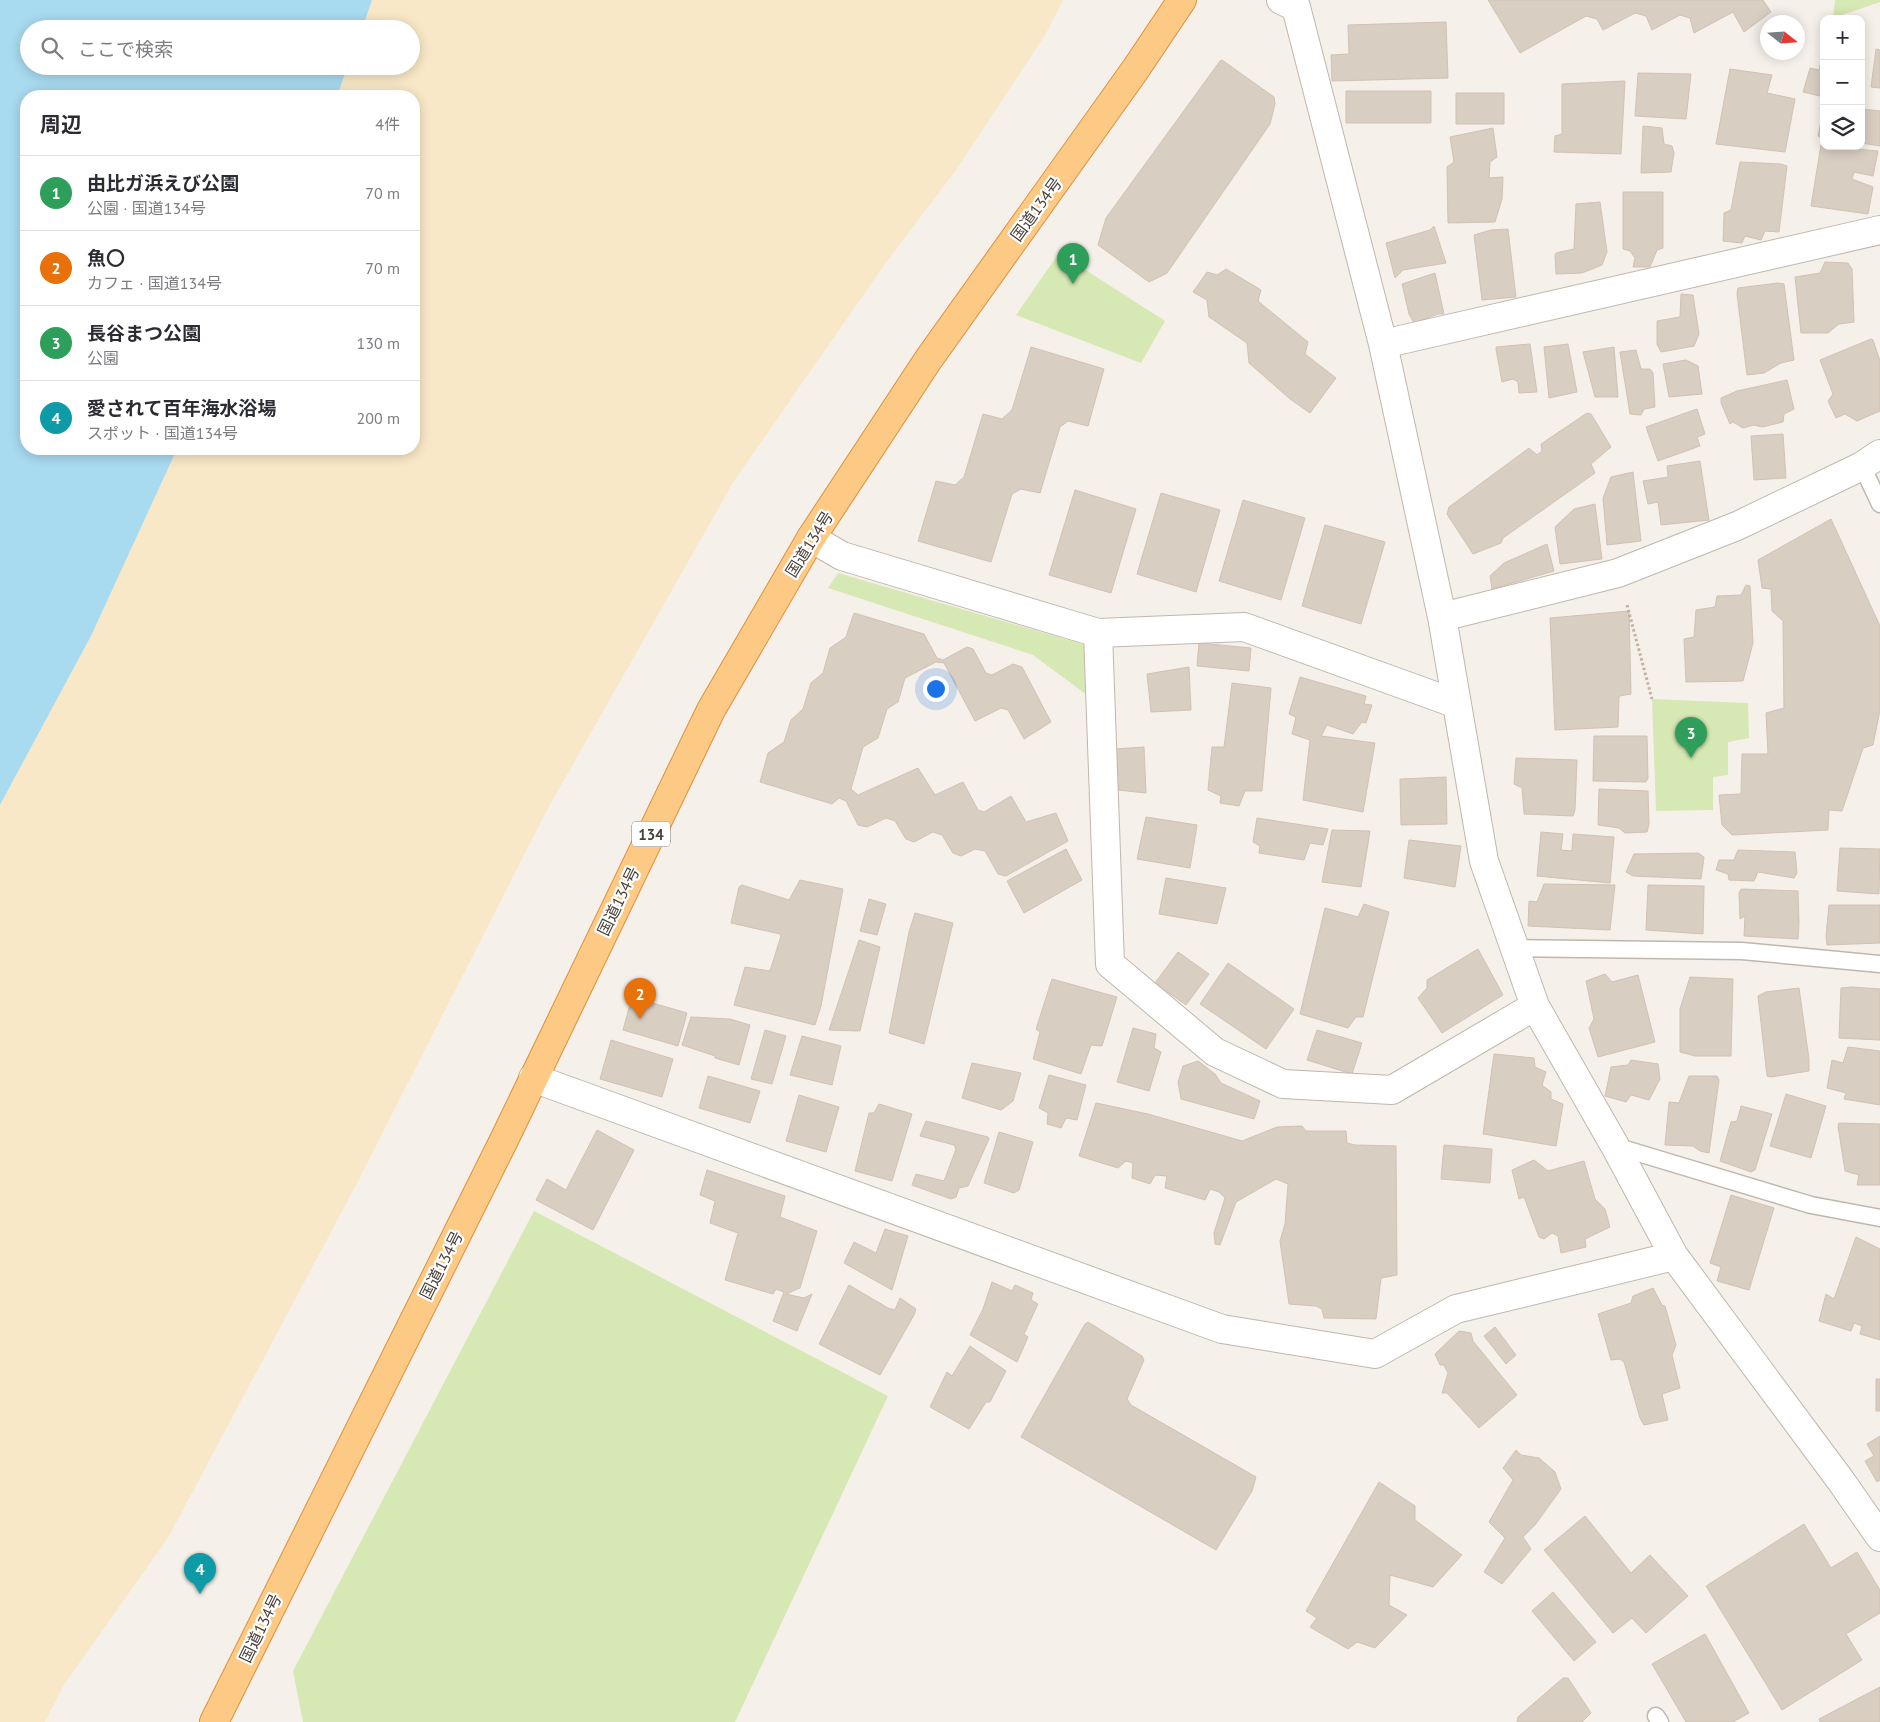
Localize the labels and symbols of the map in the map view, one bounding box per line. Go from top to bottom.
north arrow [1760,15,1805,60]
street label: 国道134号 [1006,173,1066,245]
pin: 1 [1057,243,1089,284]
street label: 国道134号 [781,507,837,581]
your location [923,676,949,702]
pin: 3 [1675,717,1707,758]
road number: 134 [632,822,670,846]
street label: 国道134号 [593,863,643,939]
pin: 2 [624,978,656,1019]
street label: 国道134号 [415,1227,467,1303]
pin: 4 [184,1553,216,1594]
street label: 国道134号 [235,1590,285,1666]

